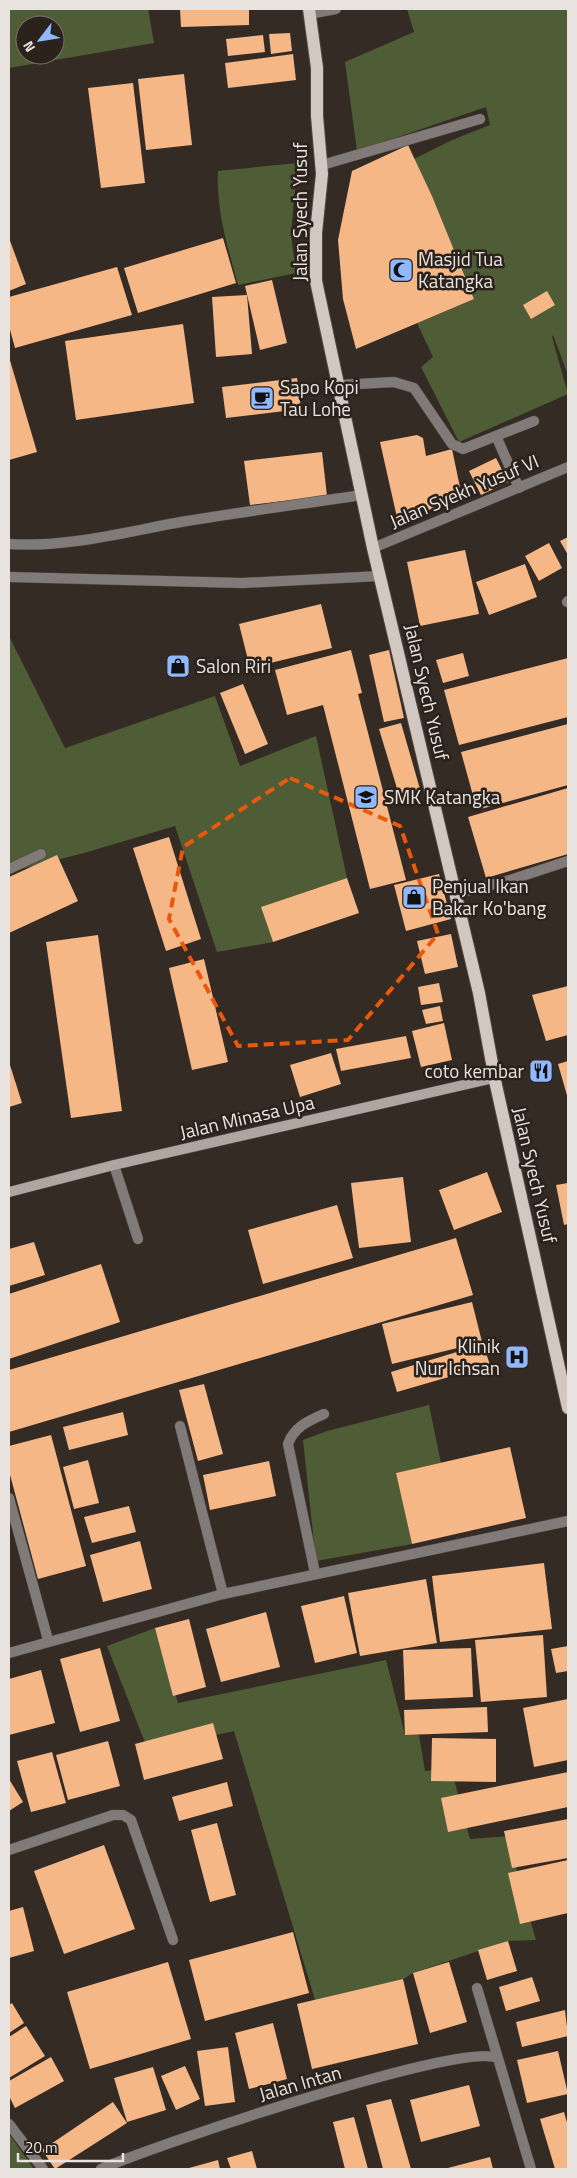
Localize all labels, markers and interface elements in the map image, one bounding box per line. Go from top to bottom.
north arrow [15,15,65,65]
text: N [17,37,40,57]
street label: Jalan Syech Yusuf [285,142,314,282]
place label: Masjid Tua Katangka [418,244,503,295]
mosque icon: Masjid Tua Katangka [388,257,414,283]
place label: Sapo Kopi Tau Lohe [280,372,359,423]
cafe icon: Sapo Kopi Tau Lohe [249,385,275,411]
street label: Jalan Syekh Yusuf VI [385,446,543,535]
street label: Jalan Syech Yusuf [398,621,457,764]
place label: Salon Riri [196,651,271,680]
shop icon: Salon Riri [165,653,191,679]
place label: SMK Katangka [384,782,501,811]
school or university icon: SMK Katangka [353,784,379,810]
place label: Penjual Ikan Bakar Ko'bang [432,871,546,922]
shop icon: Penjual Ikan Bakar Ko'bang [401,884,427,910]
place label: coto kembar [425,1056,524,1085]
restaurant icon: coto kembar [528,1058,554,1084]
street label: Jalan Minasa Upa [177,1087,318,1146]
street label: Jalan Syech Yusuf [506,1104,565,1247]
place label: Klinik Nur Ichsan [415,1331,500,1382]
hospital icon: Klinik Nur Ichsan [504,1344,530,1370]
street label: Jalan Intan [255,2057,344,2108]
scale bar [18,2130,122,2162]
text: 20 m [25,2136,58,2159]

